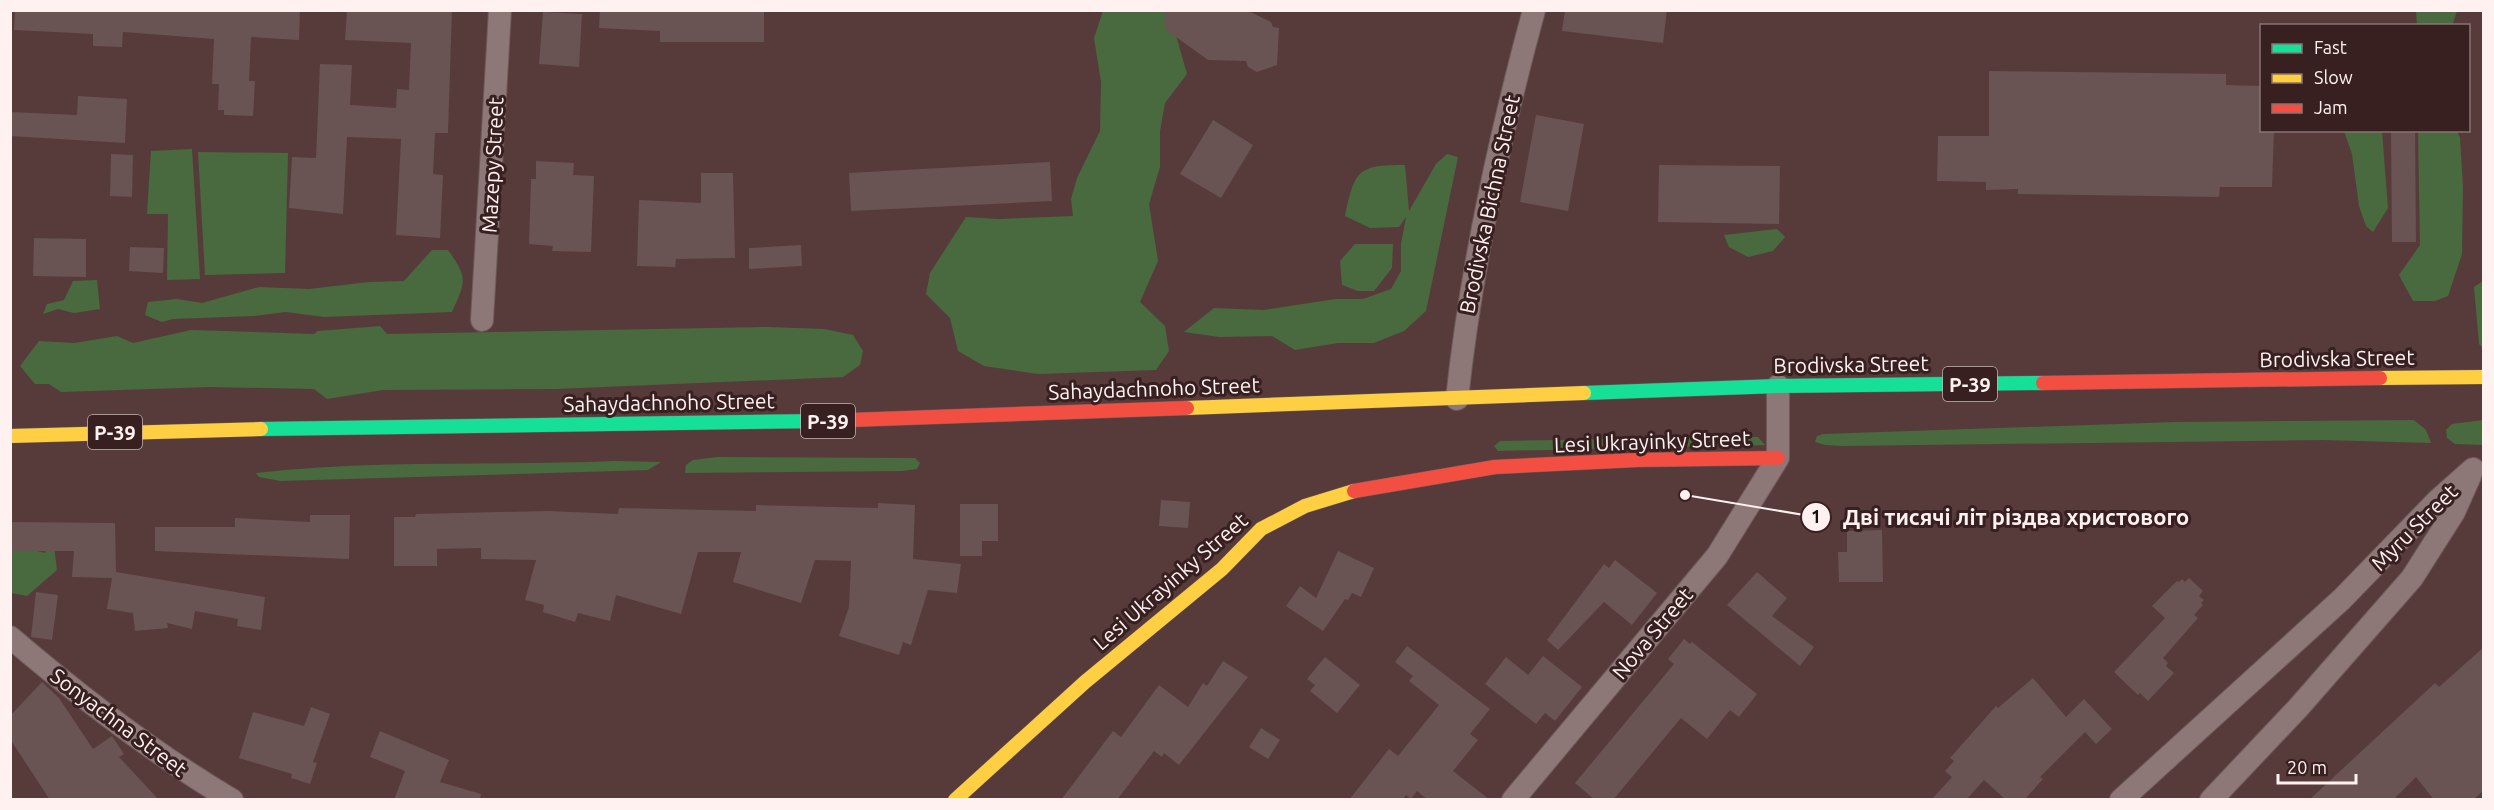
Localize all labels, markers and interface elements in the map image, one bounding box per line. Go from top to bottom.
legend [2260,24,2470,132]
text: Fast [2314,37,2347,57]
text: Slow [2314,67,2353,87]
street label: Brodivska Bichna Street [1454,93,1524,315]
street label: Mazepy Street [476,97,508,233]
text: Jam [2314,97,2348,117]
street label: Brodivska Street [2259,345,2415,371]
street label: Brodivska Street [1773,351,1929,377]
road number: Р-39 [1943,367,1997,401]
street label: Sahaydachnoho Street [1048,372,1260,404]
street label: Sahaydachnoho Street [563,388,775,416]
road number: Р-39 [801,404,855,438]
road number: Р-39 [88,415,142,449]
street label: Lesi Ukrayinky Street [1553,426,1751,456]
street label: Myru Street [2366,479,2462,575]
callout: Дві тисячі літ різдва христового [1801,497,2201,537]
text: Дві тисячі літ різдва христового [1843,504,2189,529]
text: 1 [1811,506,1821,526]
street label: Lesi Ukrayinky Street [1088,508,1252,654]
street label: Nova Street [1607,583,1697,683]
street label: Sonyachna Street [46,663,192,781]
scale bar [2278,747,2356,785]
text: 20 m [2287,757,2327,777]

